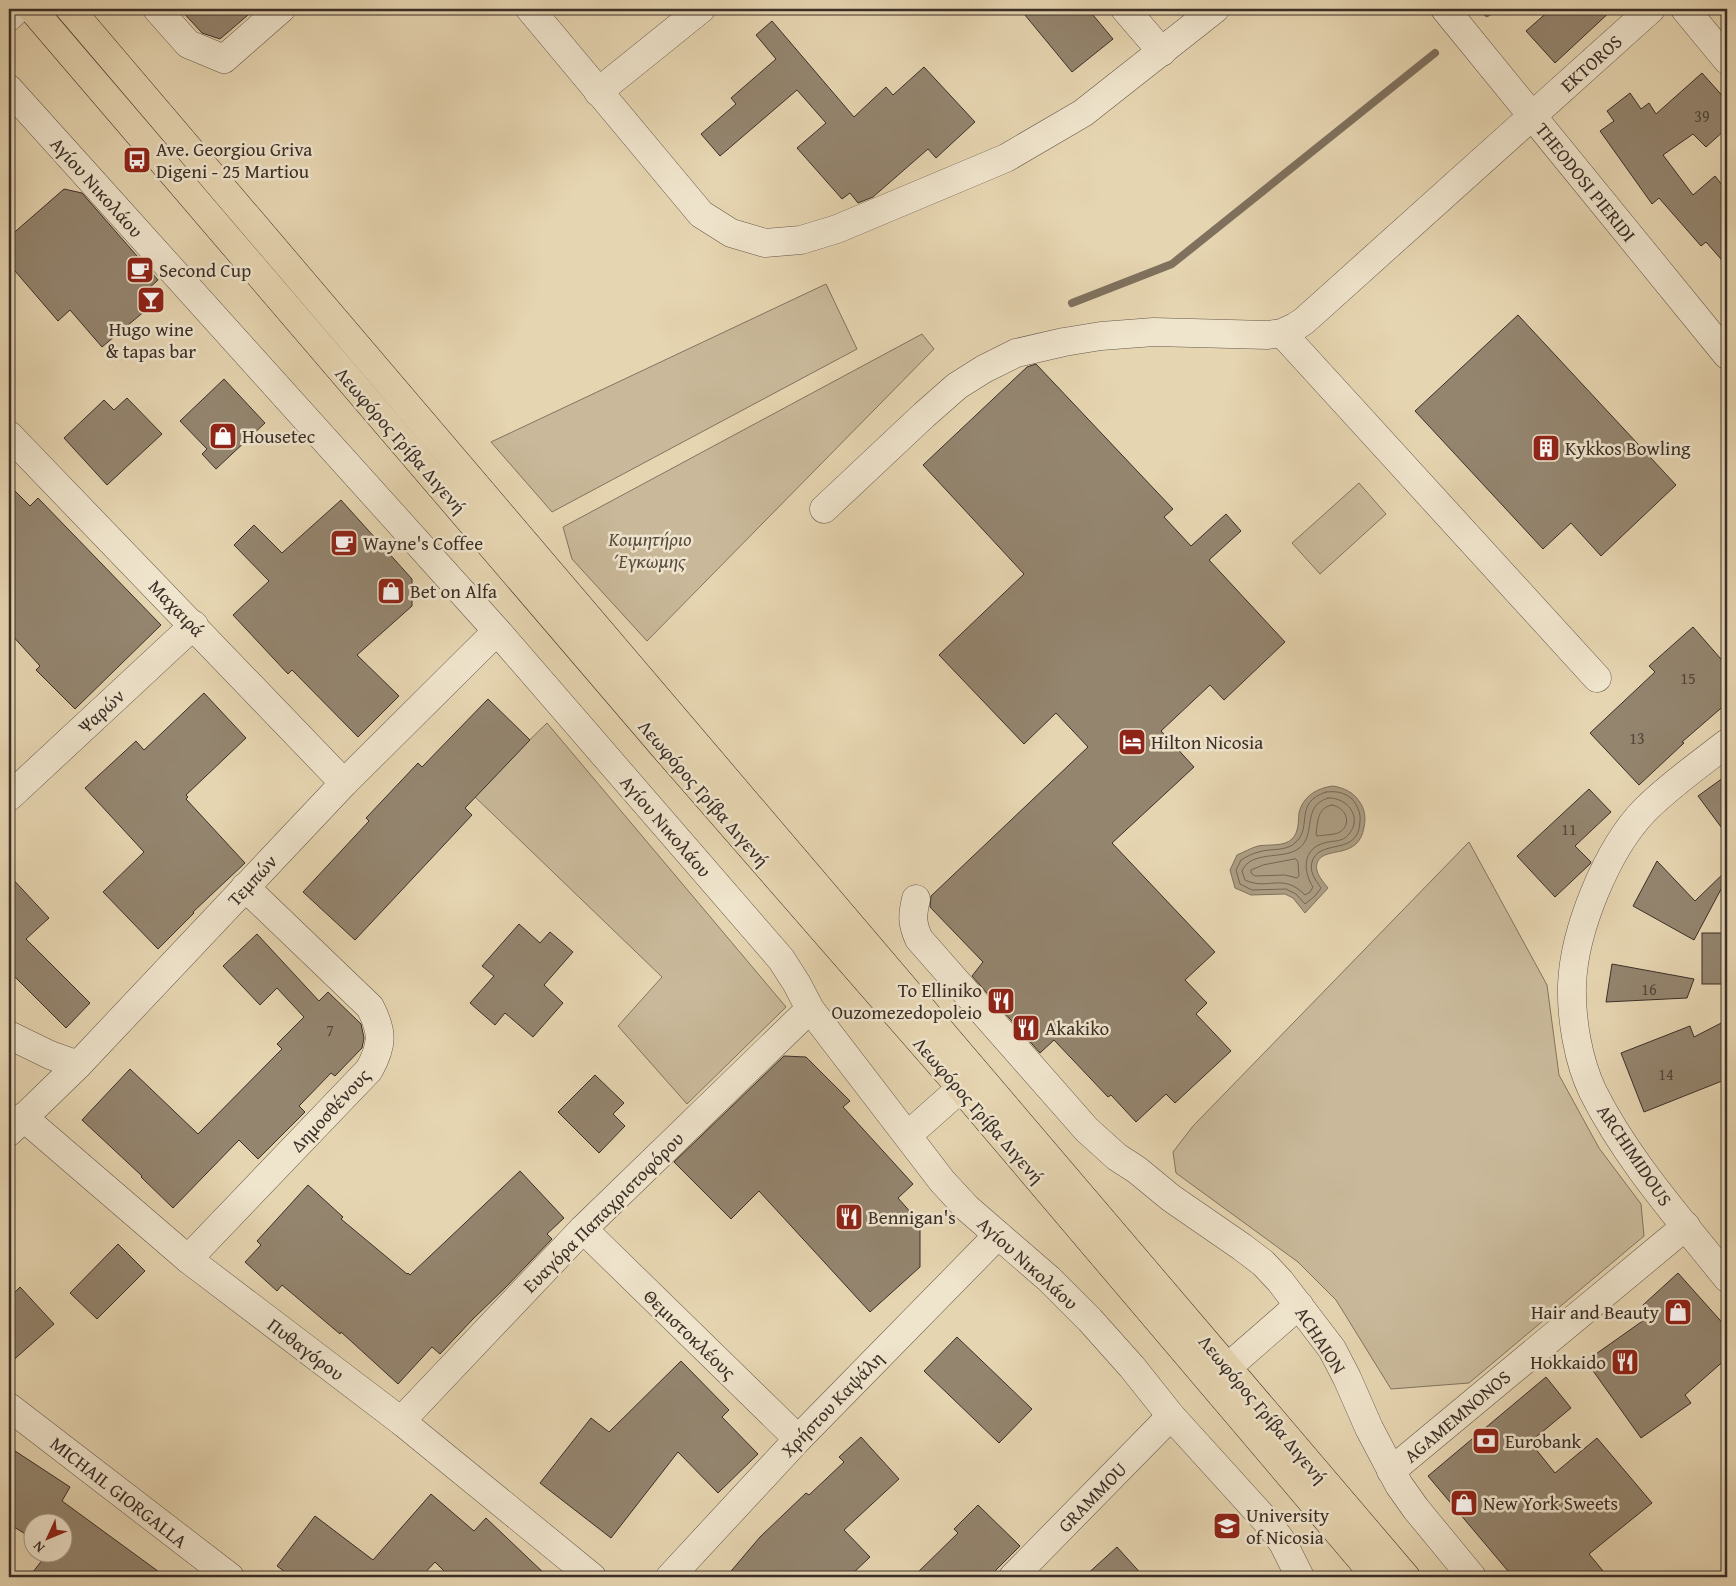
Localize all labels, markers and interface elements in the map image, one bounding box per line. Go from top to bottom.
street label: EKTOROS [1554,28,1628,98]
house number: 39 [1694,104,1710,128]
street label: THEODOSI PIERIDI [1529,116,1643,248]
street label: Αγίου Νικολάου [44,130,150,244]
place label: Ave. Georgiou Griva Digeni - 25 Martiou [156,135,312,185]
bus stop icon: Ave. Georgiou Griva Digeni - 25 Martiou [122,145,152,175]
cafe icon: Second Cup [125,255,155,285]
place label: Second Cup [159,256,251,284]
bar icon: Hugo wine & tapas bar [136,285,166,315]
place label: Hugo wine & tapas bar [106,315,196,365]
street label: Λεωφόρος Γρίβα Διγενή [329,360,473,520]
shop icon: Housetec [208,421,238,451]
place label: Housetec [242,422,315,450]
building icon: Kykkos Bowling [1531,433,1561,463]
place label: Kykkos Bowling [1565,434,1691,462]
park label: Κοιμητήριο Έγκωμης [608,525,691,575]
cafe icon: Wayne's Coffee [329,528,359,558]
place label: Wayne's Coffee [363,529,483,557]
street label: Μαχαιρά [142,573,212,643]
shop icon: Bet on Alfa [376,576,406,606]
place label: Bet on Alfa [410,577,497,605]
house number: 15 [1680,666,1696,690]
street label: Ψαρών [71,682,131,741]
street label: Λεωφόρος Γρίβα Διγενή [632,713,776,873]
house number: 13 [1629,726,1645,750]
hotel icon: Hilton Nicosia [1117,727,1147,757]
place label: Hilton Nicosia [1151,728,1263,756]
street label: Αγίου Νικολάου [614,769,718,883]
house number: 11 [1561,817,1577,841]
street label: Τεμπών [221,848,284,912]
place label: To Elliniko Ouzomezedopoleio [831,976,982,1026]
house number: 16 [1641,977,1657,1001]
restaurant icon: To Elliniko Ouzomezedopoleio [986,986,1016,1016]
restaurant icon: Akakiko [1011,1013,1041,1043]
place label: Akakiko [1045,1014,1109,1042]
house number: 7 [326,1018,334,1042]
street label: Λεωφόρος Γρίβα Διγενή [907,1030,1051,1190]
street label: Δημοσθένους [284,1062,376,1158]
house number: 14 [1658,1062,1674,1086]
street label: ARCHIMIDOUS [1591,1098,1679,1212]
street label: Ευαγόρα Παπαχριστοφόρου [516,1125,690,1299]
restaurant icon: Bennigan's [834,1202,864,1232]
place label: Bennigan's [868,1203,956,1231]
street label: Αγίου Νικολάου [971,1210,1085,1316]
street label: Θεμιστοκλέους [637,1282,743,1386]
shop icon: Hair and Beauty [1663,1297,1693,1327]
place label: Hair and Beauty [1531,1298,1660,1326]
street label: ACHAION [1289,1301,1353,1379]
street label: Πυθαγόρου [262,1311,350,1387]
street label: Λεωφόρος Γρίβα Διγενή [1192,1328,1334,1490]
street label: Χρήστου Καψάλη [774,1345,890,1463]
restaurant icon: Hokkaido [1610,1347,1640,1377]
place label: Hokkaido [1530,1348,1606,1376]
street label: AGAMEMNONOS [1397,1363,1517,1469]
bank icon: Eurobank [1471,1426,1501,1456]
place label: Eurobank [1505,1427,1582,1455]
street label: MICHAIL GIORGALLA [44,1429,194,1555]
street label: GRAMMOU [1051,1455,1133,1539]
shop icon: New York Sweets [1449,1488,1479,1518]
place label: New York Sweets [1483,1489,1618,1517]
place label: University of Nicosia [1246,1501,1330,1551]
school or university icon: University of Nicosia [1212,1511,1242,1541]
north arrow [22,1514,72,1564]
text: N [28,1536,49,1557]

